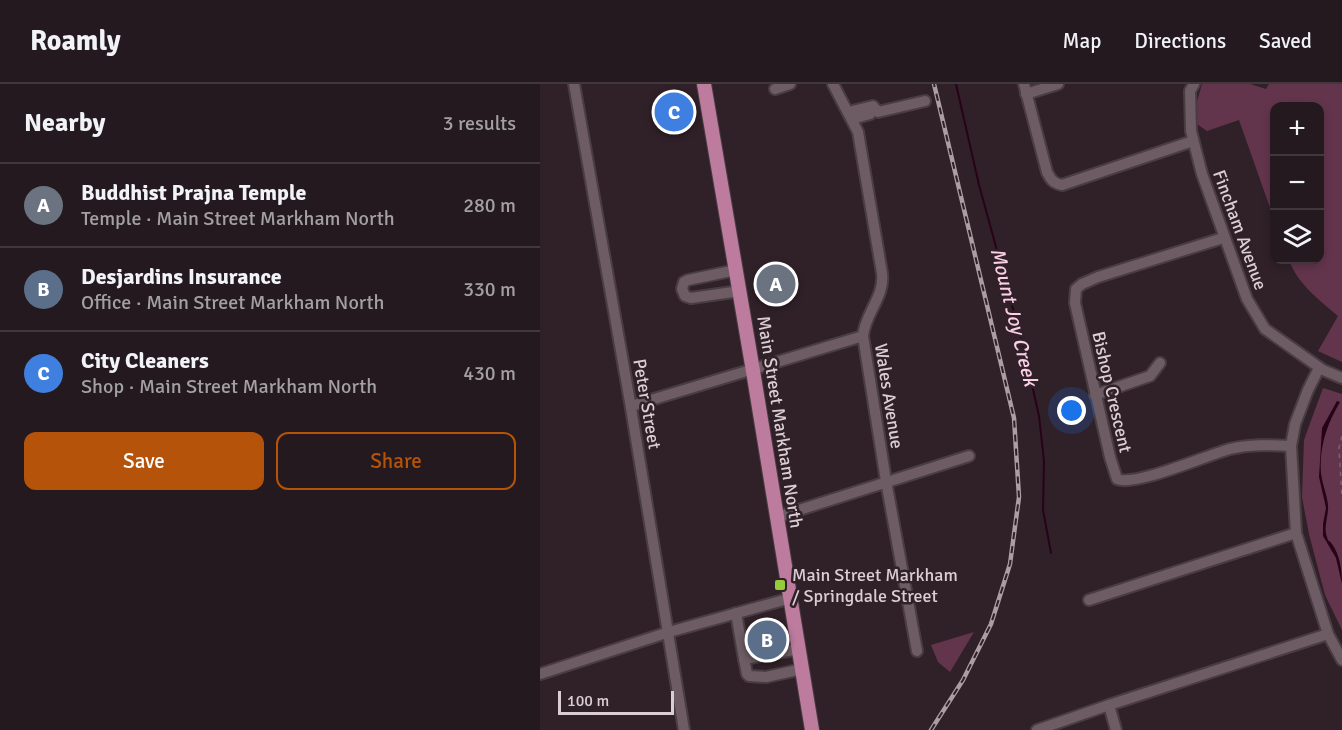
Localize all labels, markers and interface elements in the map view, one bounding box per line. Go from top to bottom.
text: Roamly [30,24,121,58]
text: Map [1063,28,1101,54]
text: Directions [1134,28,1226,54]
text: Saved [1259,28,1312,54]
pin: C [654,90,694,135]
map controls [1270,102,1324,264]
button: + [1270,102,1324,156]
text: Nearby [24,107,105,139]
text: 3 results [443,111,516,136]
button: − [1270,156,1324,210]
street label: Fincham Avenue [1208,167,1272,293]
text: Buddhist Prajna Temple [81,179,307,206]
text: A [37,193,50,218]
text: 280 m [463,193,516,218]
text: Temple · Main Street Markham North [81,206,395,231]
button: layers [1270,210,1324,264]
water label: Mount Joy Creek [985,245,1044,391]
pin: A [756,262,796,306]
text: Desjardins Insurance [81,263,282,290]
text: B [37,277,50,302]
text: 330 m [463,277,516,302]
text: Office · Main Street Markham North [81,290,384,315]
street label: Main Street Markham North [752,314,808,530]
street label: Bishop Crescent [1087,329,1137,455]
street label: Wales Avenue [870,342,908,450]
text: City Cleaners [81,347,209,374]
street label: Peter Street [628,357,666,451]
text: C [37,361,50,386]
text: 430 m [463,361,516,386]
text: Shop · Main Street Markham North [81,374,377,399]
your location [1057,396,1086,425]
button: Save [24,432,264,490]
button: Share [276,432,516,490]
place label: Main Street Markham / Springdale Street [792,564,958,607]
marker: Main Street Markham / Springdale Street [773,578,787,592]
pin: B [748,618,786,662]
scale bar [558,688,674,716]
text: 100 m [567,691,609,711]

